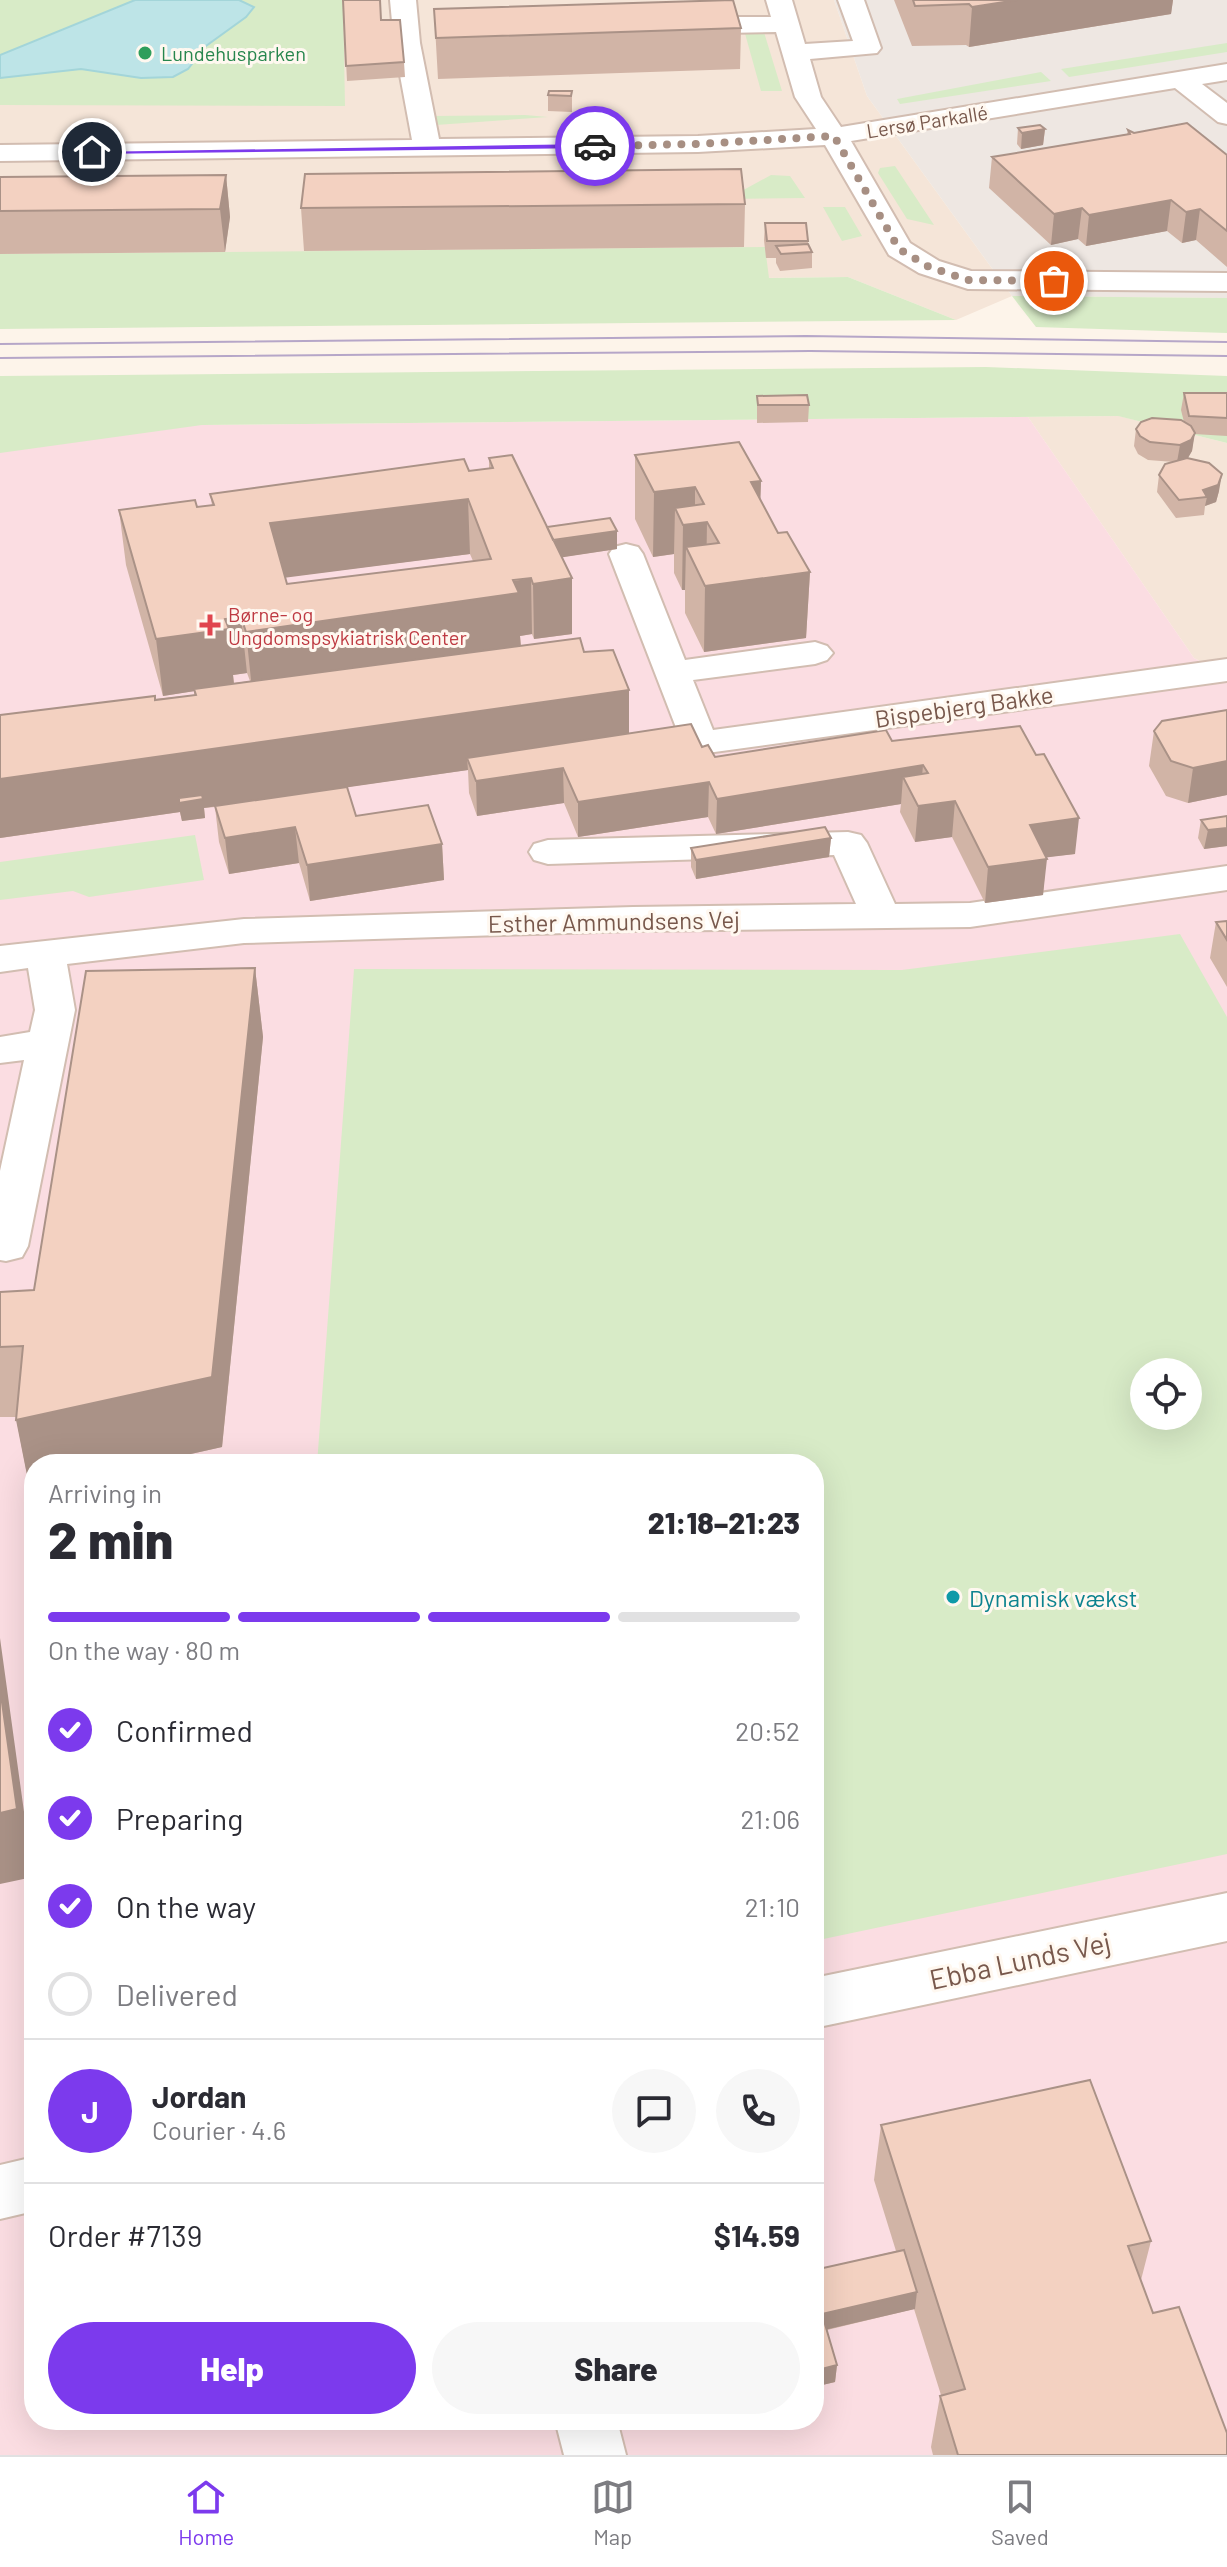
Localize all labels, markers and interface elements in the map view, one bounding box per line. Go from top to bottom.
place label: Lundehusparken [161,41,306,65]
marker: Lundehusparken [136,44,154,62]
street label: Lersø Parkallé [865,100,989,142]
courier [555,106,635,186]
pin [58,118,126,186]
icon: car [573,124,617,168]
icon: home [70,130,114,174]
pin [1020,247,1088,315]
icon: bag [1032,259,1076,303]
place label: Børne- og Ungdomspsykiatrisk Center [228,602,467,649]
marker: Børne- og Ungdomspsykiatrisk Center [199,614,221,636]
street label: Bispebjerg Bakke [873,679,1055,733]
street label: Esther Ammundsens Vej [488,904,740,938]
map controls [1130,1358,1202,1430]
button: locate [1130,1358,1202,1430]
text: Arriving in [48,1477,162,1508]
text: 21:18–21:23 [648,1504,800,1540]
text: 2 min [48,1507,173,1569]
place label: Dynamisk vækst [969,1583,1138,1612]
marker: Dynamisk vækst [944,1588,962,1606]
text: On the way · 80 m [48,1634,240,1665]
icon: check [48,1708,92,1752]
text: Confirmed [116,1712,253,1748]
text: 20:52 [735,1715,800,1746]
icon: check [48,1796,92,1840]
text: Preparing [116,1800,243,1836]
text: 21:06 [740,1803,800,1834]
icon: check [48,1884,92,1928]
text: On the way [116,1888,256,1924]
text: 21:10 [745,1891,800,1922]
street label: Ebba Lunds Vej [926,1924,1114,1996]
text: Delivered [116,1976,238,2012]
button: chat [612,2069,696,2153]
button: phone [716,2069,800,2153]
text: Jordan [152,2078,247,2114]
text: J [81,2093,99,2129]
text: Courier · 4.6 [152,2114,286,2145]
text: Order #7139 [48,2217,202,2253]
text: $14.59 [714,2217,800,2253]
button: Help [48,2322,416,2414]
button: Share [432,2322,800,2414]
tab: Home [178,2475,234,2549]
tab: Map [591,2475,635,2549]
tab: Saved [991,2475,1049,2549]

